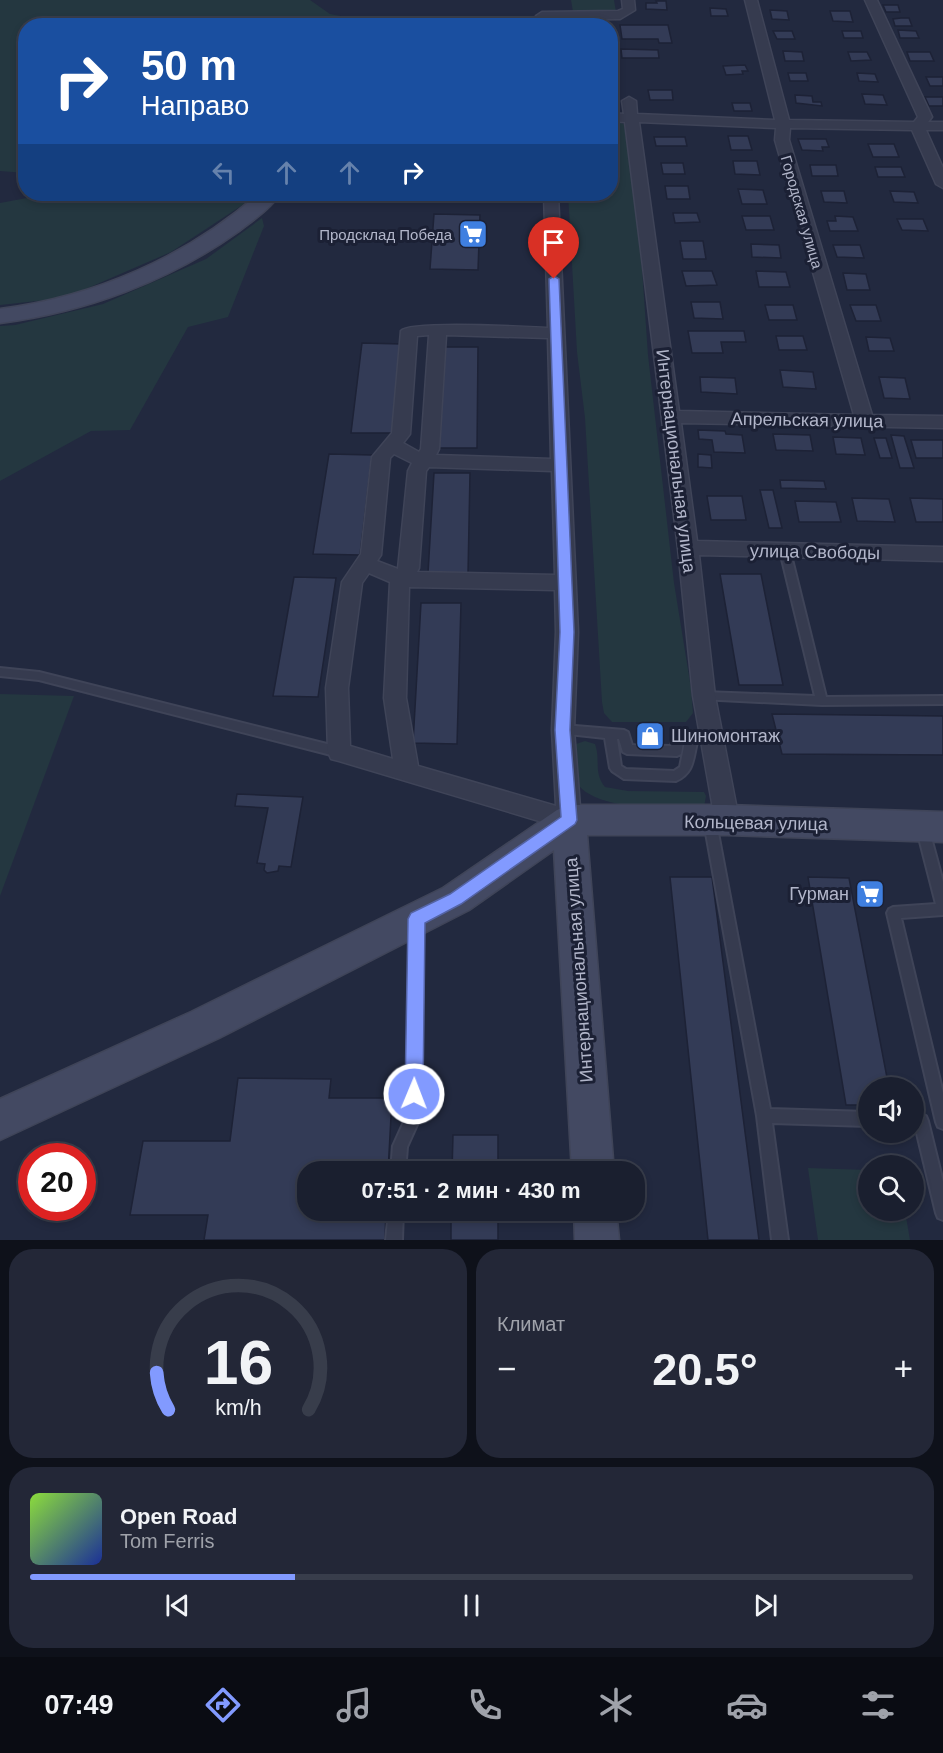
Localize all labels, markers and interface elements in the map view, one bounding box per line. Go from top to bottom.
icon: right [42,42,120,120]
text: 50 m [141,42,237,89]
text: Направо [141,91,249,121]
street label: Городская улица [778,153,826,271]
icon: left [207,156,240,189]
icon: ahead [270,156,303,189]
icon: ahead [333,156,366,189]
icon: right [396,156,429,189]
pin [528,217,579,279]
supermarket icon: Продсклад Победа [457,218,489,250]
place label: Продсклад Победа [319,226,453,243]
icon: arrive [537,226,570,259]
street label: Интернациональная улица [652,348,700,575]
street label: Апрельская улица [731,409,884,431]
street label: улица Свободы [750,541,880,563]
shop icon: Шиномонтаж [634,720,666,752]
place label: Шиномонтаж [671,726,780,746]
street label: Кольцевая улица [684,812,829,834]
street label: Интернациональная улица [561,856,597,1083]
supermarket icon: Гурман [854,878,886,910]
place label: Гурман [789,884,849,904]
position arrow [382,1062,446,1126]
map controls [858,1077,924,1221]
button: sound [858,1077,924,1143]
speed limit sign: 20 [18,1143,96,1221]
button: search [858,1155,924,1221]
text: 07:51 · 2 мин · 430 m [361,1178,581,1203]
text: Климат [497,1313,565,1335]
text: 16 [203,1328,273,1397]
text: 20.5° [652,1344,758,1395]
text: − [497,1350,516,1387]
text: + [894,1350,913,1387]
text: km/h [215,1397,261,1421]
text: Open Road [120,1504,237,1529]
text: Tom Ferris [120,1530,214,1552]
icon: previous [161,1589,194,1622]
icon: pause [455,1589,488,1622]
icon: next [749,1589,782,1622]
icon: directions [202,1684,244,1726]
icon: music [333,1684,375,1726]
icon: phone [464,1684,506,1726]
icon: climate [595,1684,637,1726]
icon: car [726,1684,768,1726]
icon: filters [857,1684,899,1726]
text: 07:49 [44,1690,113,1720]

